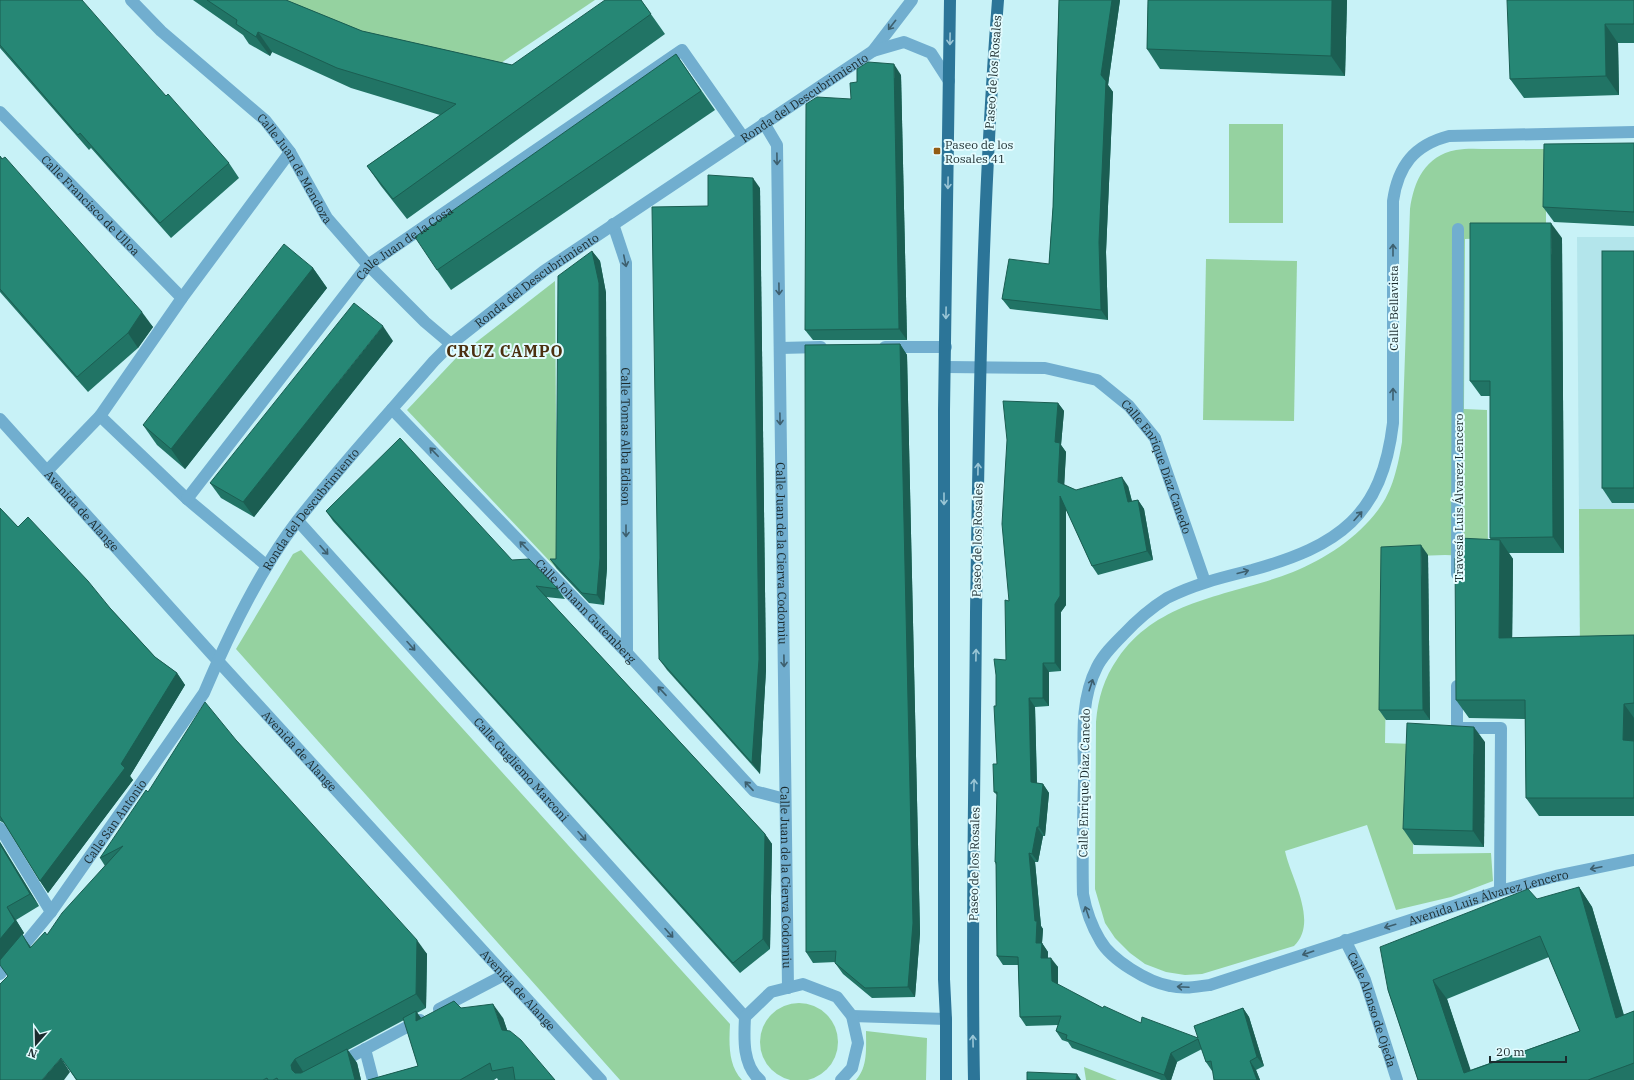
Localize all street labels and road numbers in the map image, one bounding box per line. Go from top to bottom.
street label: Paseo de los Rosales [982,14,1004,129]
street label: Ronda del Descubrimiento [737,49,871,145]
street label: Calle Juan de Mendoza [255,110,336,227]
street label: Calle Francisco de Ulloa [38,151,144,259]
street label: Calle Juan de la Cosa [352,202,456,282]
street label: Ronda del Descubrimiento [471,229,601,330]
street label: Calle Bellavista [1386,265,1401,351]
street label: Calle Tomas Alba Edison [619,367,634,507]
street label: Calle Enrique Díaz Canedo [1119,396,1195,536]
street label: Travesía Luis Álvarez Lencero [1451,413,1466,582]
street label: Ronda del Descubrimiento [259,445,362,573]
street label: Calle Juan de la Cierva Codorniu [774,462,791,645]
street label: Avenida de Alange [42,467,123,554]
street label: Paseo de los Rosales [969,483,985,597]
street label: Calle Johann Gutemberg [533,555,640,666]
street label: Avenida de Alange [259,707,341,794]
street label: Calle Enrique Díaz Canedo [1075,708,1093,858]
street label: Calle Gugliemo Marconi [471,714,572,824]
street label: Calle San Antonio [80,776,149,867]
street label: Calle Juan de la Cierva Codorniu [778,786,795,969]
street label: Paseo de los Rosales [966,807,982,921]
street label: Avenida Luis Álvarez Lencero [1406,866,1570,928]
street label: Avenida de Alange [478,946,559,1033]
street label: Calle Alonso de Ojeda [1345,949,1400,1069]

